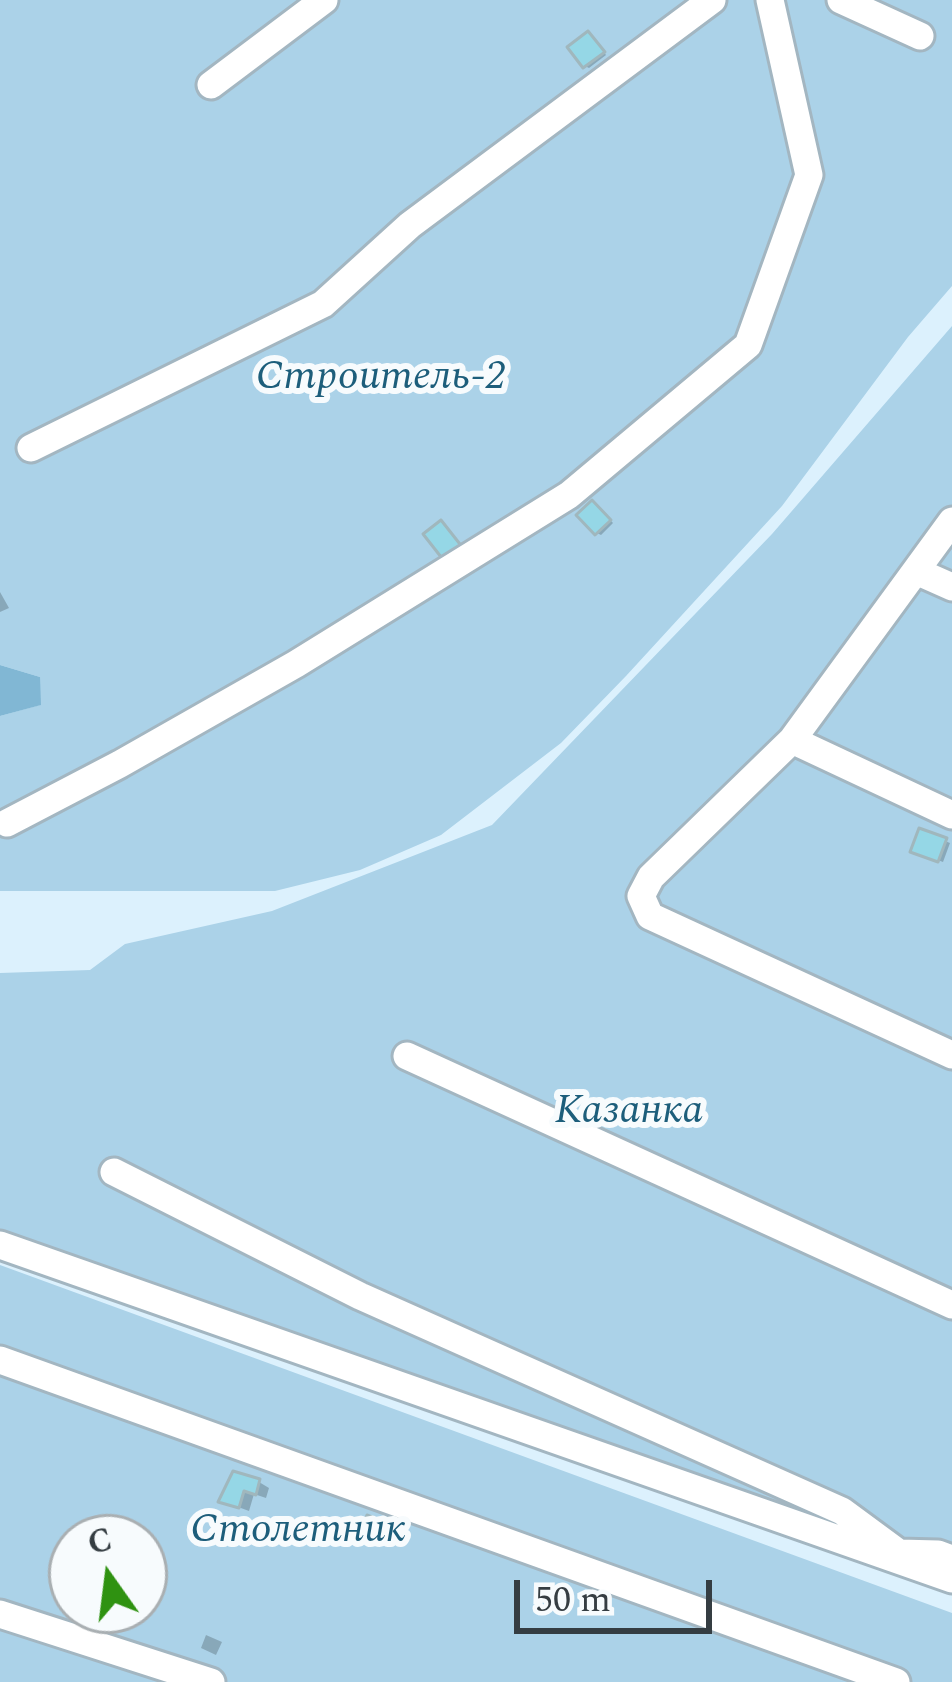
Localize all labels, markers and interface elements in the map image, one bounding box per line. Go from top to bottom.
park label: Строитель-2 [256,355,506,405]
park label: Казанка [555,1089,703,1139]
park label: Столетник [190,1508,406,1558]
north arrow [48,1514,168,1634]
text: С [83,1515,117,1569]
scale bar [520,1556,718,1630]
text: 50 m [535,1573,611,1628]

